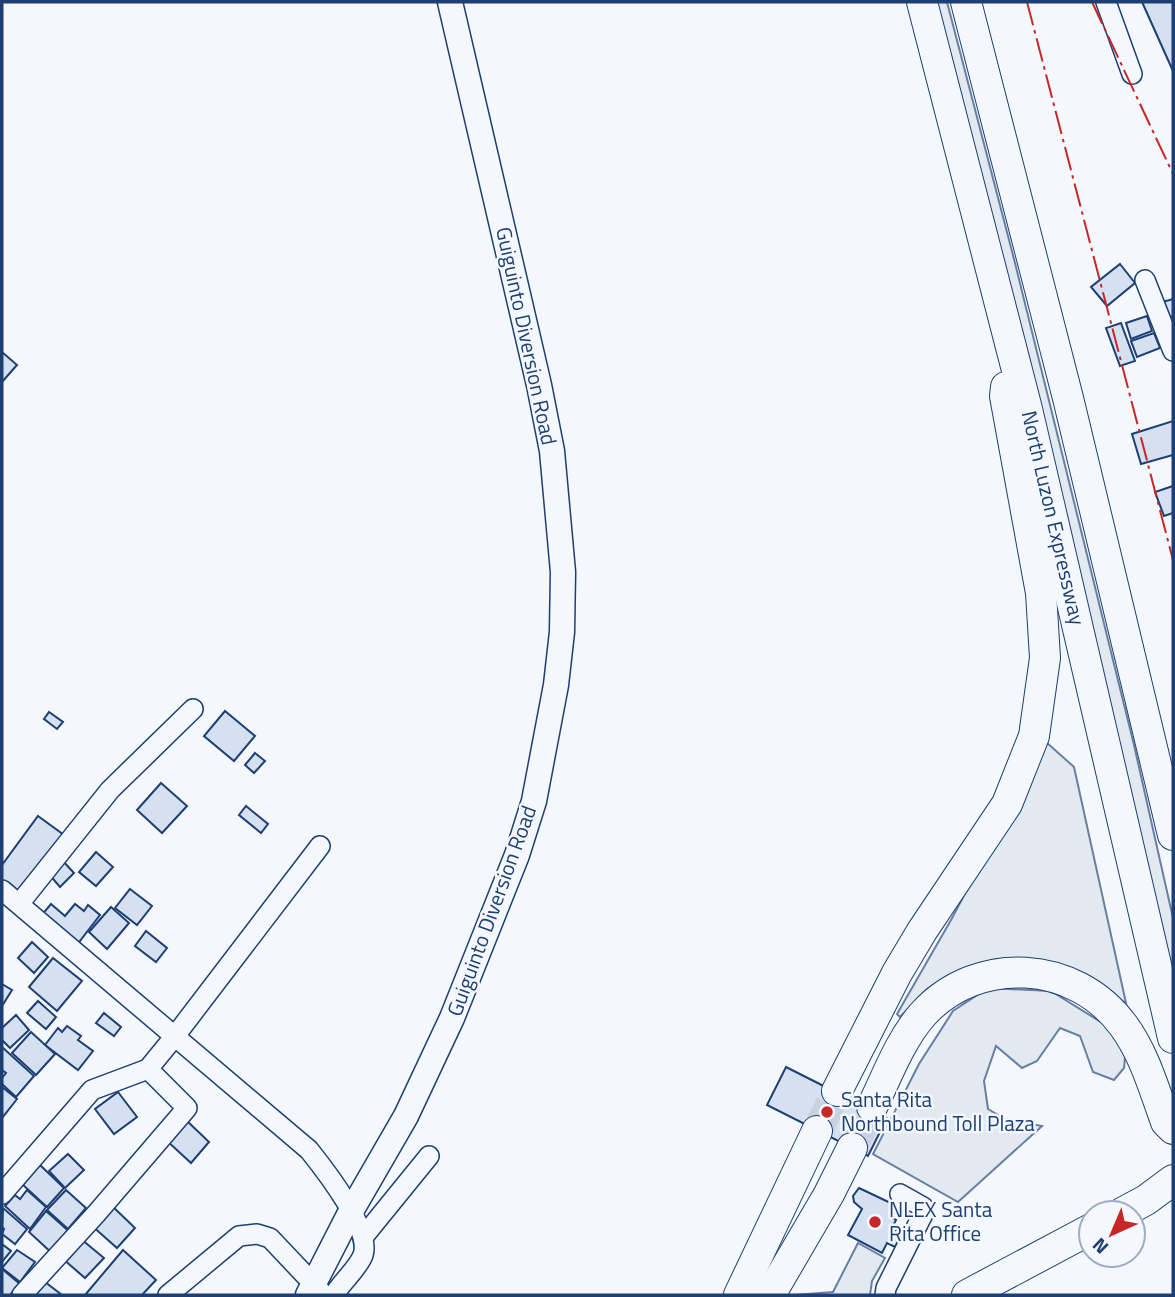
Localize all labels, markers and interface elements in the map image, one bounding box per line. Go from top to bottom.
street label: Guiguinto Diversion Road [488,224,566,448]
street label: North Luzon Expressway [1014,407,1094,628]
street label: Guiguinto Diversion Road [438,801,544,1021]
place label: Santa Rita Northbound Toll Plaza [841,1083,1035,1139]
marker: Santa Rita Northbound Toll Plaza [819,1104,835,1120]
place label: NLEX Santa Rita Office [889,1193,993,1249]
north arrow [1077,1199,1147,1269]
marker: NLEX Santa Rita Office [867,1214,883,1230]
text: N [1085,1232,1115,1262]

